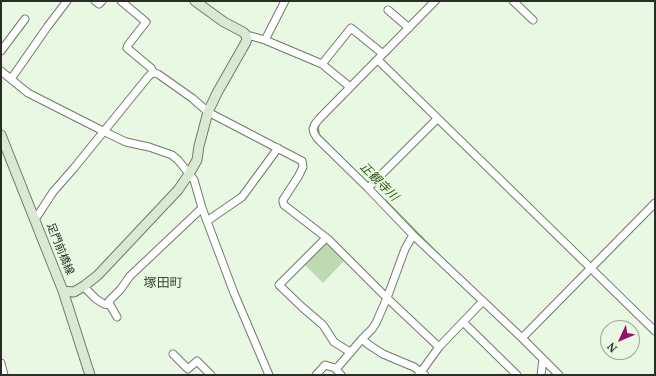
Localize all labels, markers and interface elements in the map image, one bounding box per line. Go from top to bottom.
water label: 正観寺川 [357,160,401,204]
street label: 足門前橋線 [44,221,76,277]
district label: 塚田町 [144,275,182,291]
north arrow [600,320,640,360]
text: N [604,340,620,356]

